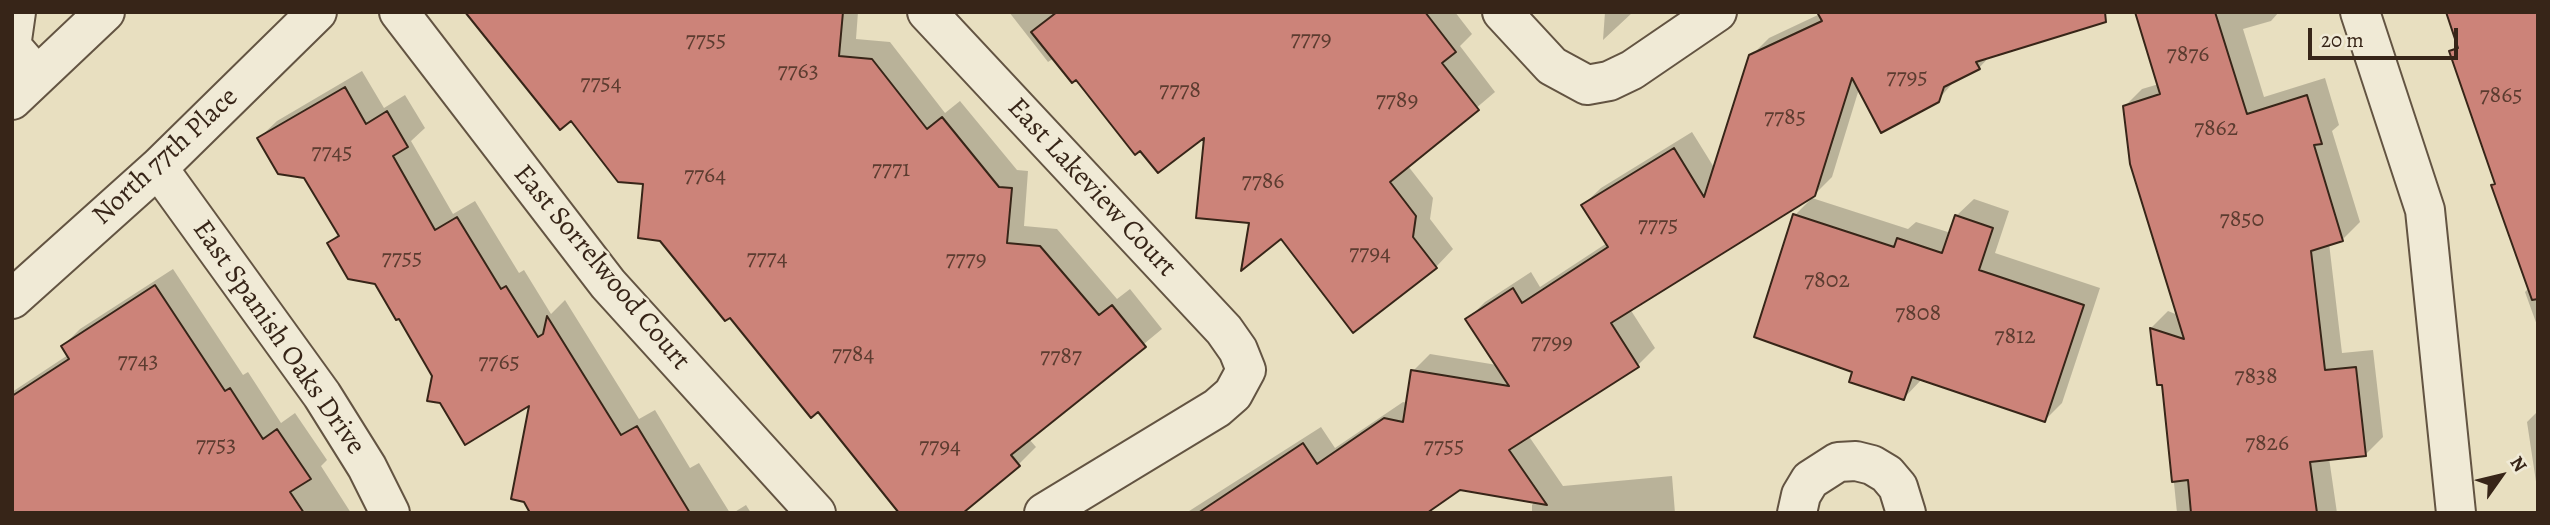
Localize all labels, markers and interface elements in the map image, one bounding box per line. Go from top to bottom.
scale bar [2312,14,2462,58]
house number: 7779 [1290,26,1332,54]
text: 20 m [2321,26,2364,54]
house number: 7755 [686,27,726,55]
house number: 7876 [2167,41,2209,69]
house number: 7763 [777,58,819,86]
house number: 7795 [1886,64,1928,92]
house number: 7754 [580,70,622,98]
house number: 7778 [1159,77,1201,105]
street label: North 77th Place [86,81,246,233]
house number: 7865 [2479,82,2523,110]
house number: 7789 [1376,87,1418,115]
street label: East Lakeview Court [999,92,1183,284]
house number: 7785 [1764,104,1806,132]
house number: 7862 [2194,115,2238,143]
house number: 7745 [311,139,353,167]
house number: 7771 [872,156,910,184]
street label: East Sorrelwood Court [505,159,697,377]
house number: 7764 [684,162,726,190]
house number: 7786 [1242,168,1284,196]
house number: 7850 [2220,206,2264,234]
house number: 7775 [1638,212,1678,240]
street label: East Spanish Oaks Drive [184,214,372,462]
house number: 7794 [1349,240,1391,268]
house number: 7755 [382,245,422,273]
house number: 7774 [746,245,788,273]
house number: 7779 [945,246,987,274]
house number: 7802 [1804,267,1850,295]
house number: 7808 [1895,300,1941,328]
house number: 7812 [1994,323,2036,351]
house number: 7799 [1531,329,1573,357]
house number: 7784 [832,341,874,369]
house number: 7787 [1040,343,1082,371]
house number: 7743 [117,348,159,376]
house number: 7765 [478,349,520,377]
house number: 7838 [2234,363,2278,391]
house number: 7826 [2245,430,2289,458]
house number: 7753 [196,432,236,460]
house number: 7794 [919,433,961,461]
house number: 7755 [1424,433,1464,461]
north arrow [2466,441,2536,511]
text: N [2504,451,2533,477]

